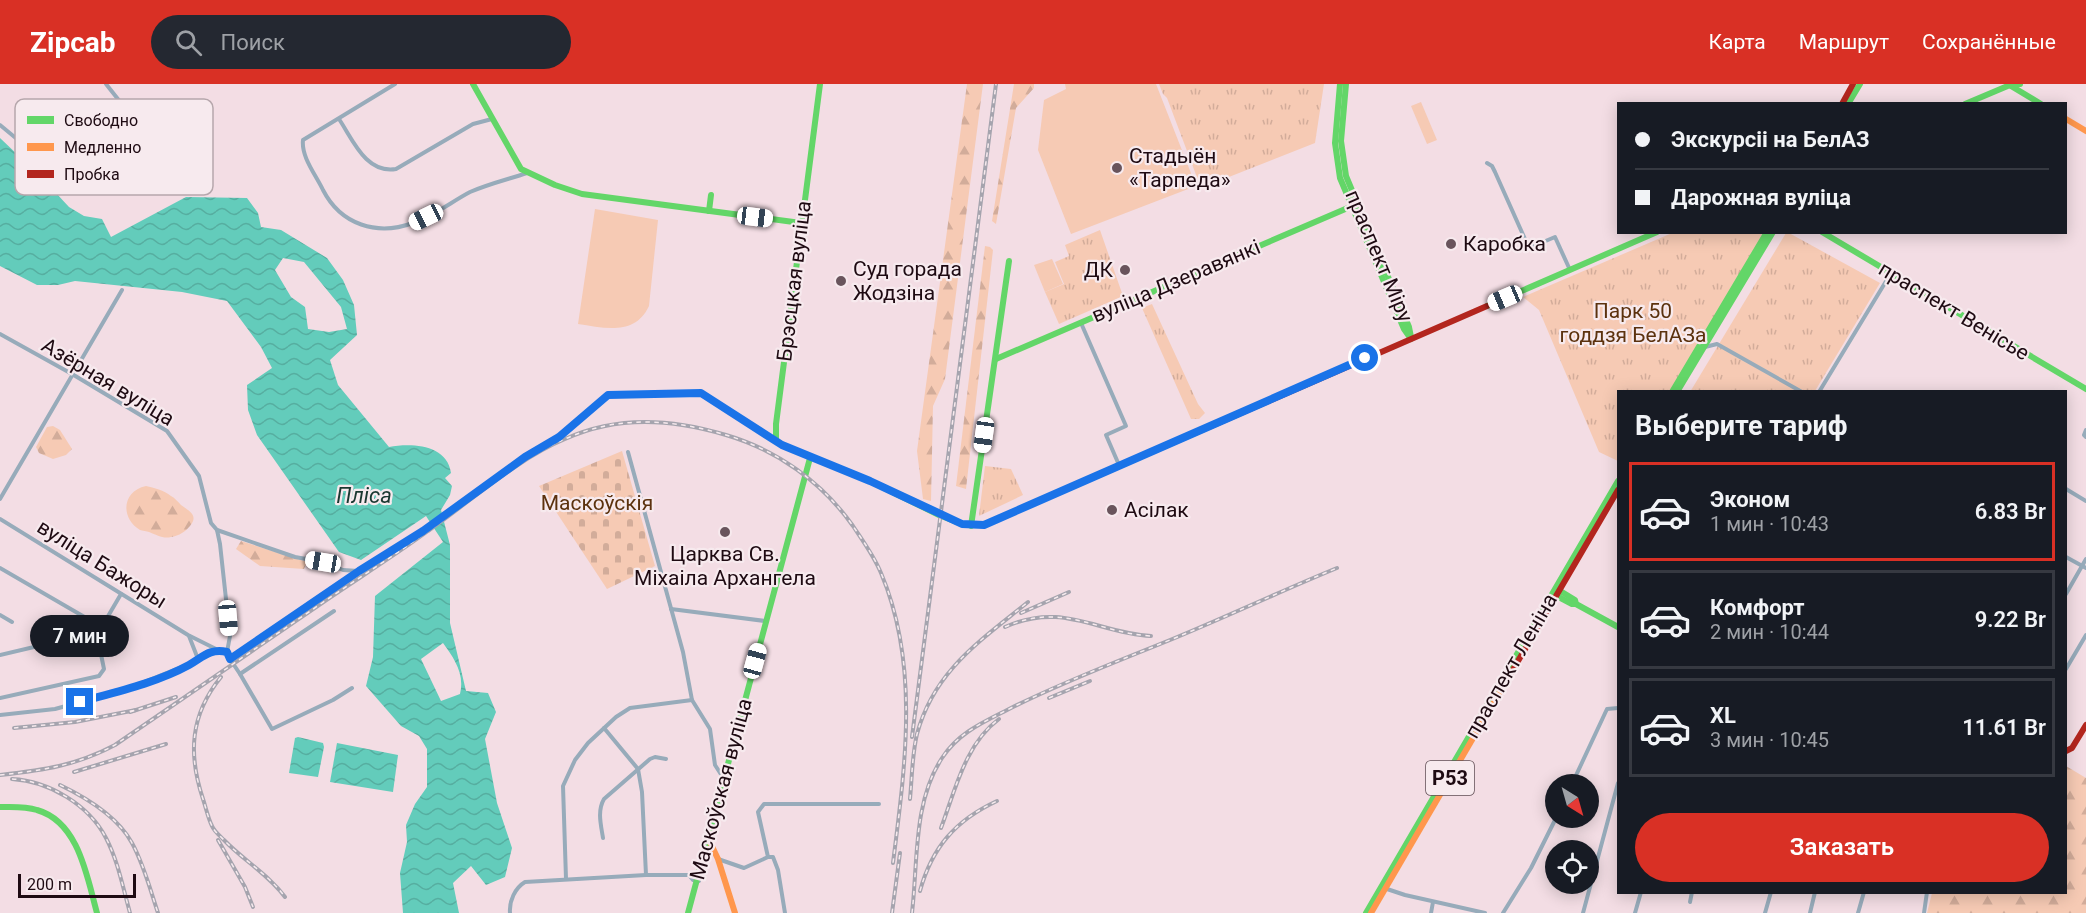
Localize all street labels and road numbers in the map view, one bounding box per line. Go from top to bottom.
street label: праспект Міру [1340,186,1418,326]
street label: Брэсцкая вуліца [772,199,816,363]
street label: вуліца Дзеравянкі [1088,235,1264,327]
street label: праспект Венісье [1874,257,2034,365]
street label: Азёрная вуліца [37,333,179,431]
street label: вуліца Бажоры [33,515,171,613]
street label: праспект Леніна [1460,589,1562,743]
street label: Маскоўская вуліца [685,696,757,882]
road number: Р53 [1426,761,1474,795]

